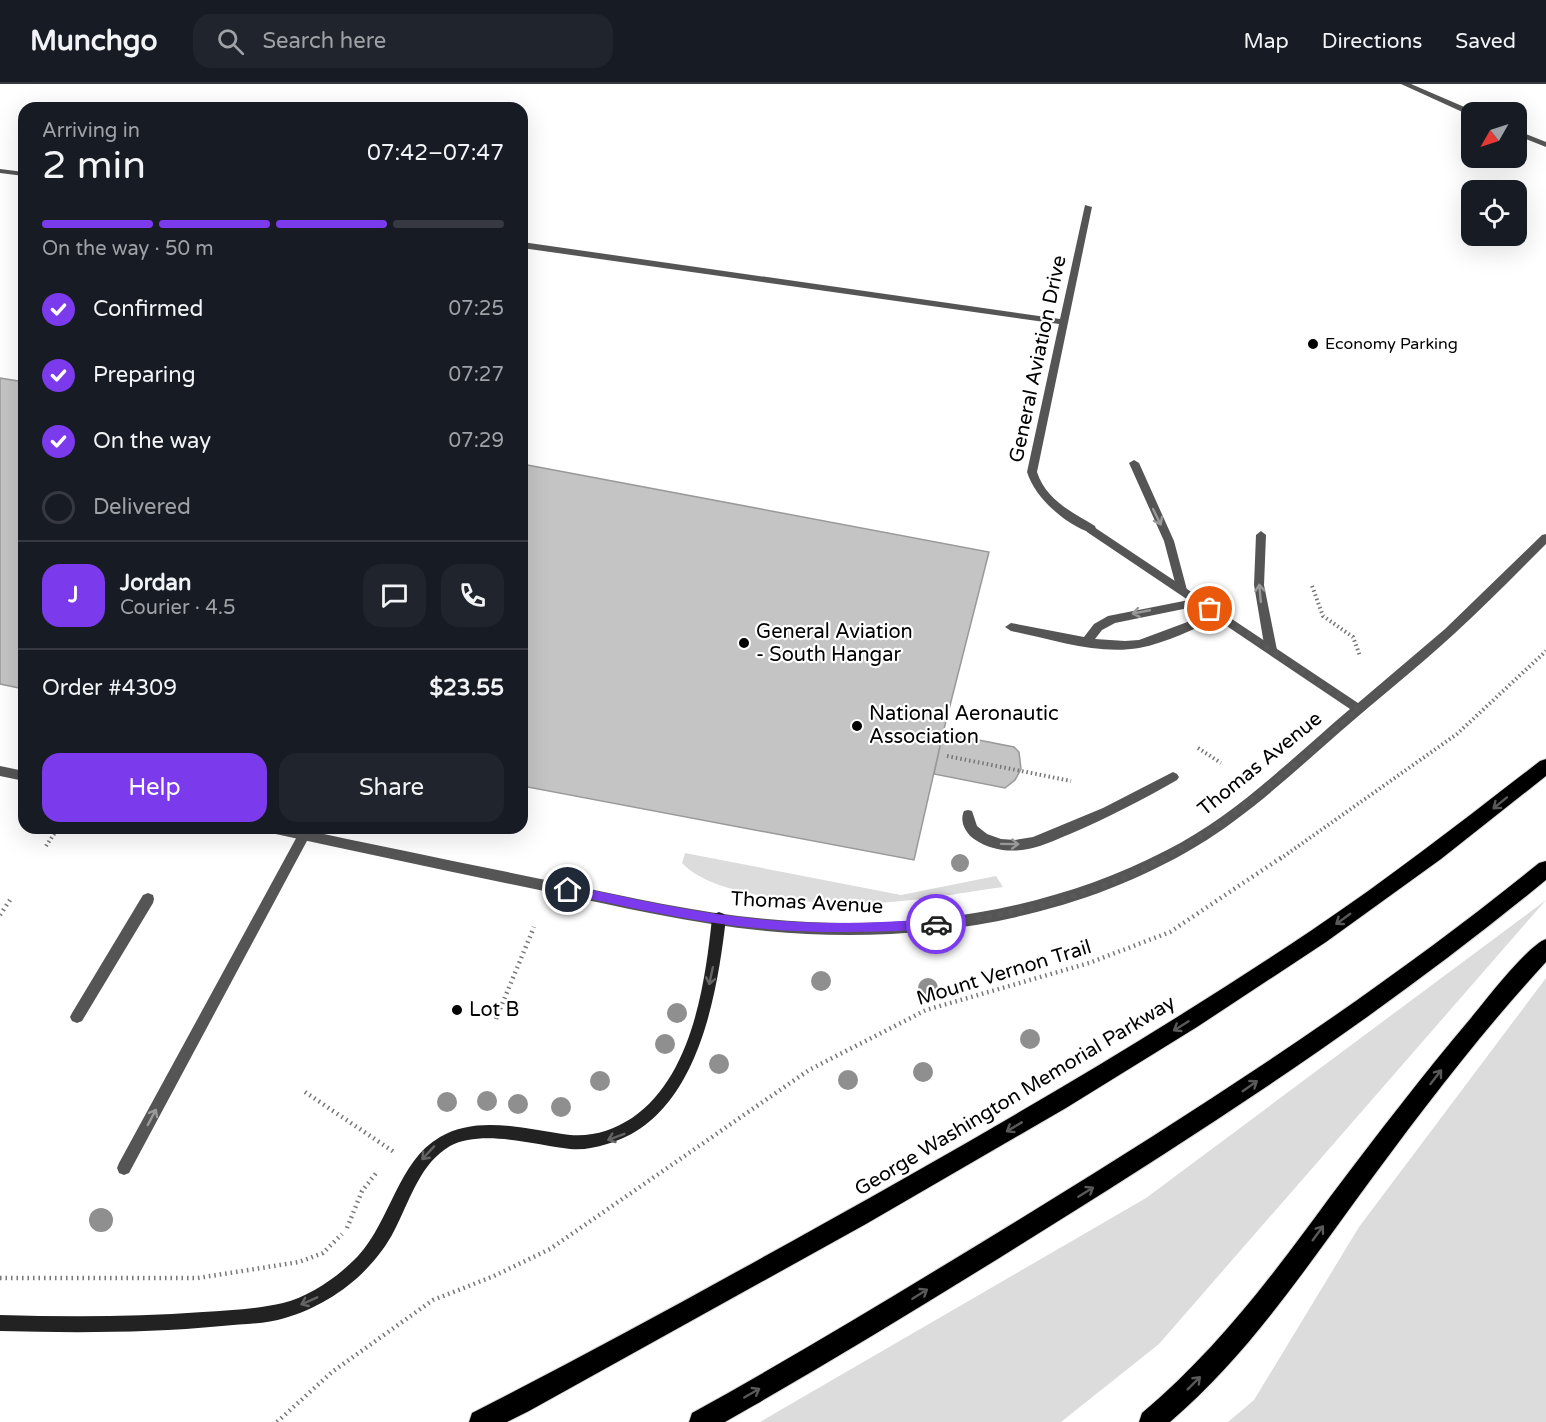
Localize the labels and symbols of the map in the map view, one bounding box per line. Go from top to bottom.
north arrow [1461,102,1527,168]
street label: General Aviation Drive [1004,253,1072,465]
place label: Economy Parking [1325,334,1458,354]
marker: Economy Parking [1306,337,1320,351]
one-way arrow [1152,507,1164,525]
pin [1184,583,1235,634]
one-way arrow [1254,584,1265,603]
one-way arrow [1132,607,1151,618]
place label: General Aviation - South Hangar [756,620,913,667]
marker: General Aviation - South Hangar [737,636,751,650]
place label: National Aeronautic Association [869,702,1059,749]
street label: Thomas Avenue [1193,707,1327,821]
marker: National Aeronautic Association [850,719,864,733]
one-way arrow [1492,796,1508,809]
one-way arrow [1000,839,1020,850]
pin [542,864,593,915]
street label: Thomas Avenue [730,887,884,919]
courier [906,894,966,954]
one-way arrow [1336,913,1352,925]
street label: Mount Vernon Trail [914,935,1094,1011]
one-way arrow [705,966,717,985]
street label: George Washington Memorial Parkway [850,990,1180,1201]
place label: Lot B [469,998,519,1022]
marker: Lot B [450,1003,464,1017]
one-way arrow [1173,1021,1190,1033]
one-way arrow [1430,1070,1443,1086]
one-way arrow [1241,1080,1257,1092]
one-way arrow [146,1108,158,1126]
one-way arrow [1006,1121,1023,1133]
one-way arrow [607,1132,625,1143]
one-way arrow [421,1146,436,1161]
one-way arrow [1077,1186,1094,1198]
one-way arrow [1312,1225,1324,1241]
one-way arrow [911,1288,928,1300]
one-way arrow [300,1296,318,1308]
one-way arrow [1187,1375,1202,1390]
one-way arrow [743,1387,760,1399]

